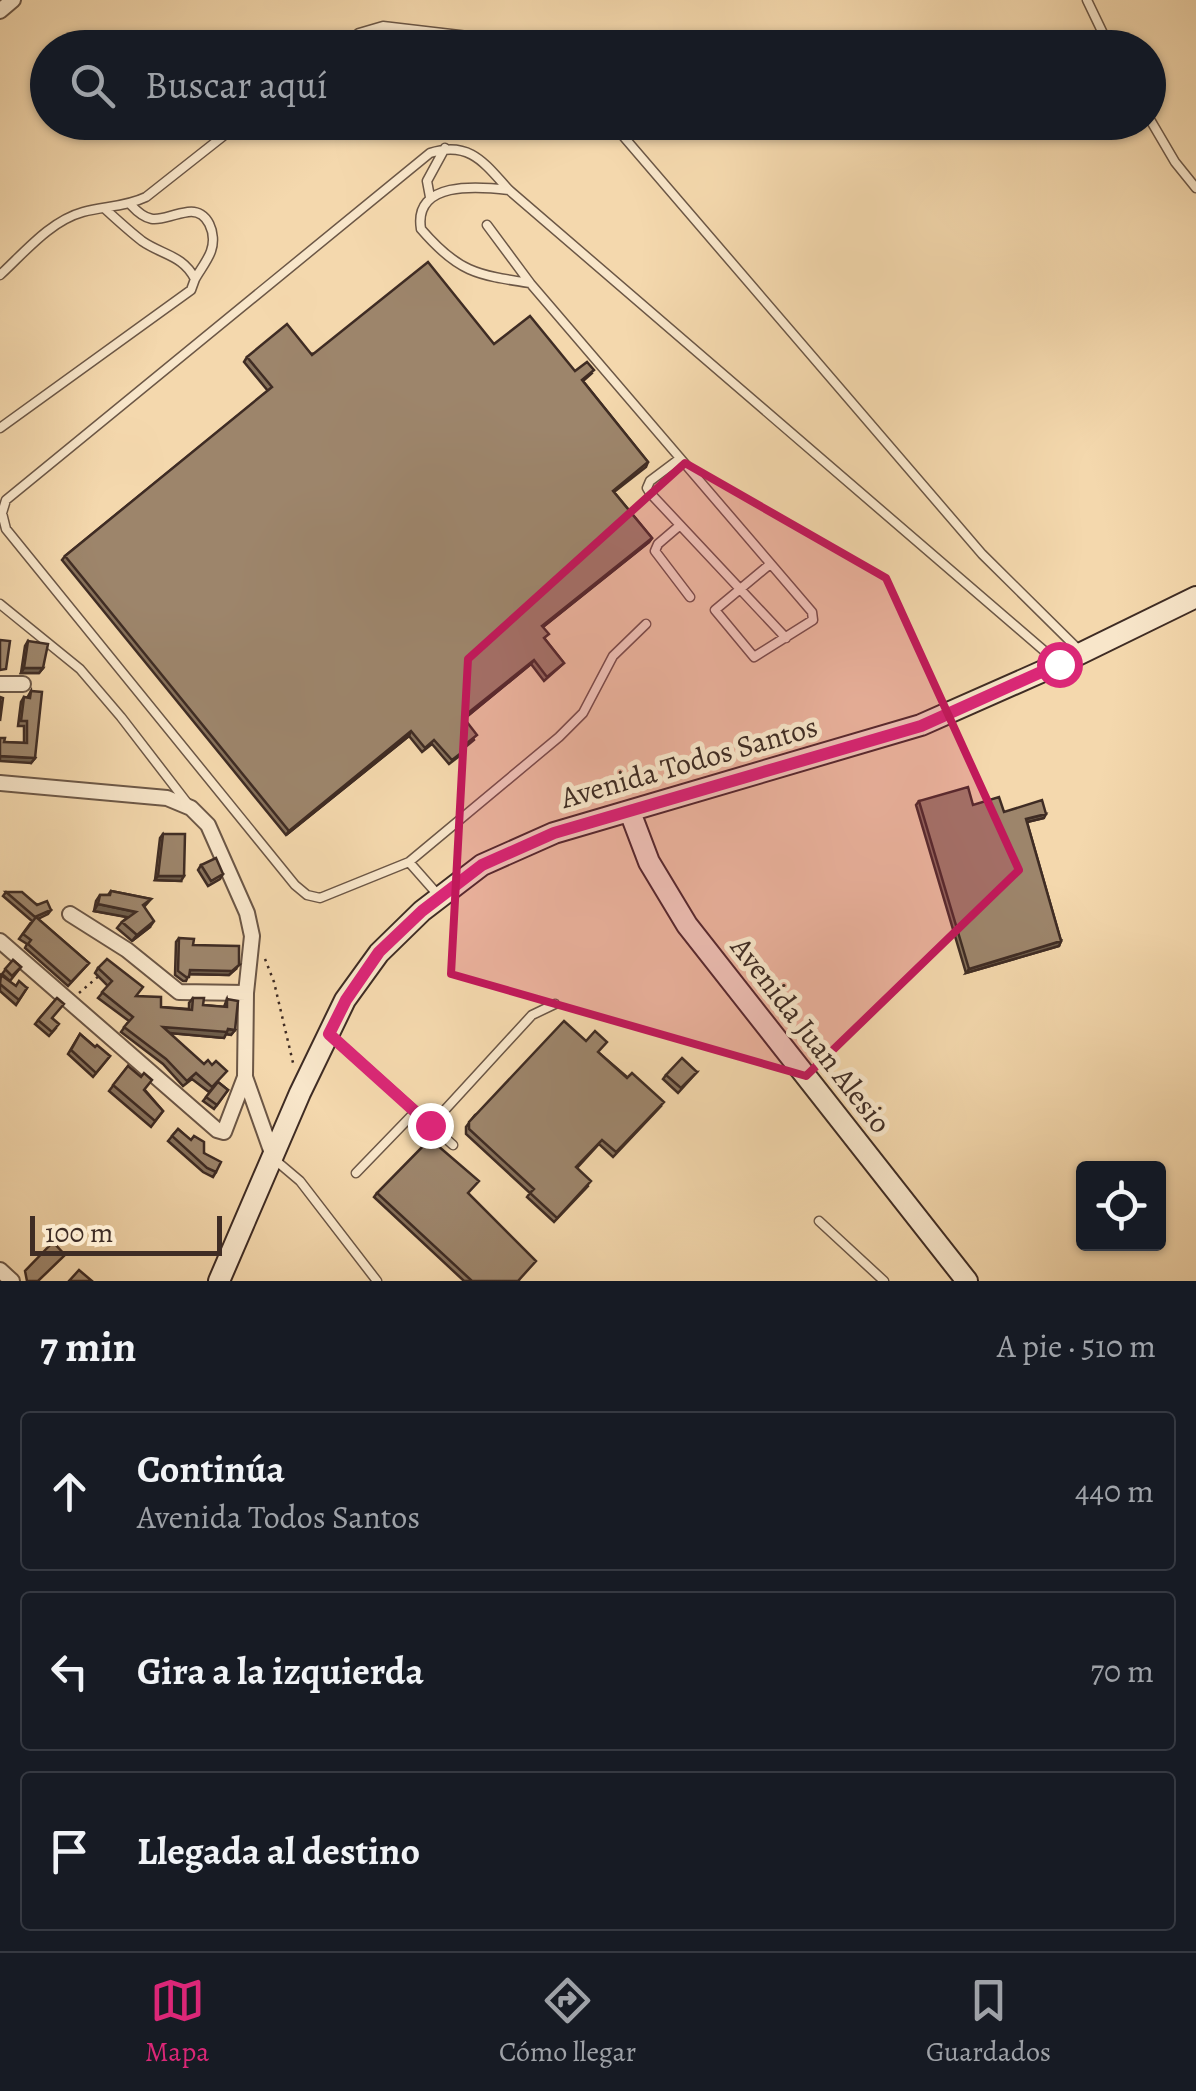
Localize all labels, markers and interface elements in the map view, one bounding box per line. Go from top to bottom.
search box [30,30,1166,140]
icon: search [65,58,120,113]
text: Buscar aquí [145,59,328,111]
route start [1037,642,1083,688]
street label: Avenida Todos Santos [555,706,822,818]
street label: Avenida Juan Alesio [721,928,900,1141]
route end [408,1103,454,1149]
map controls [1076,1161,1166,1251]
button: locate [1076,1161,1166,1251]
scale bar [30,1211,222,1256]
text: 100 m [45,1214,113,1252]
text: 7 min [40,1318,136,1375]
text: A pie · 510 m [997,1324,1156,1368]
text: Continúa [137,1443,285,1495]
icon: ahead [42,1464,97,1519]
text: 440 m [1075,1469,1154,1513]
text: Avenida Todos Santos [137,1495,420,1539]
icon: left [42,1644,97,1699]
text: Gira a la izquierda [137,1645,424,1697]
text: 70 m [1091,1649,1154,1693]
icon: arrive [42,1824,97,1879]
text: Llegada al destino [137,1825,420,1877]
tab: Mapa [145,1973,209,2071]
tab: Cómo llegar [499,1973,636,2071]
tab: Guardados [926,1973,1051,2071]

